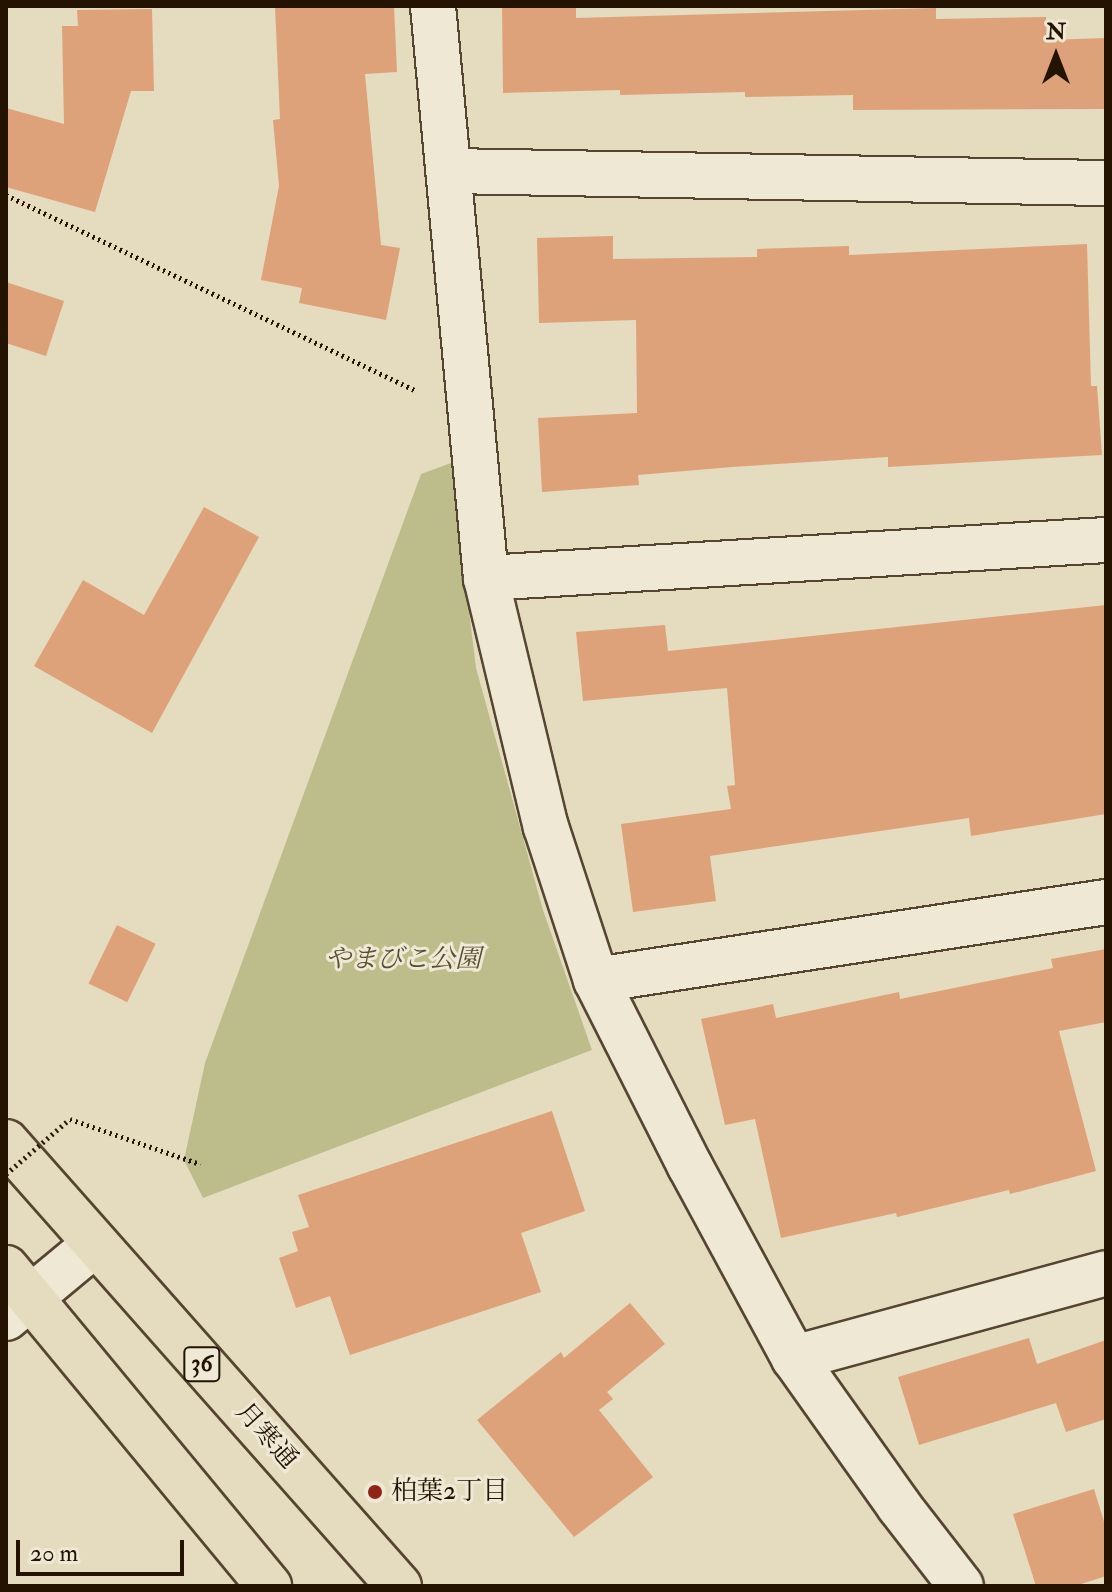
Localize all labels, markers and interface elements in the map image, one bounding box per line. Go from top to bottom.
north arrow [1016,16,1096,96]
text: N [1046,18,1066,46]
park label: やまびこ公園 [325,944,481,976]
road number: 36 [182,1344,222,1384]
street label: 月寒通 [228,1397,304,1475]
place label: 柏葉2丁目 [391,1476,508,1508]
marker: 柏葉2丁目 [366,1483,384,1501]
scale bar [20,1524,188,1574]
text: 20 m [30,1538,78,1569]

